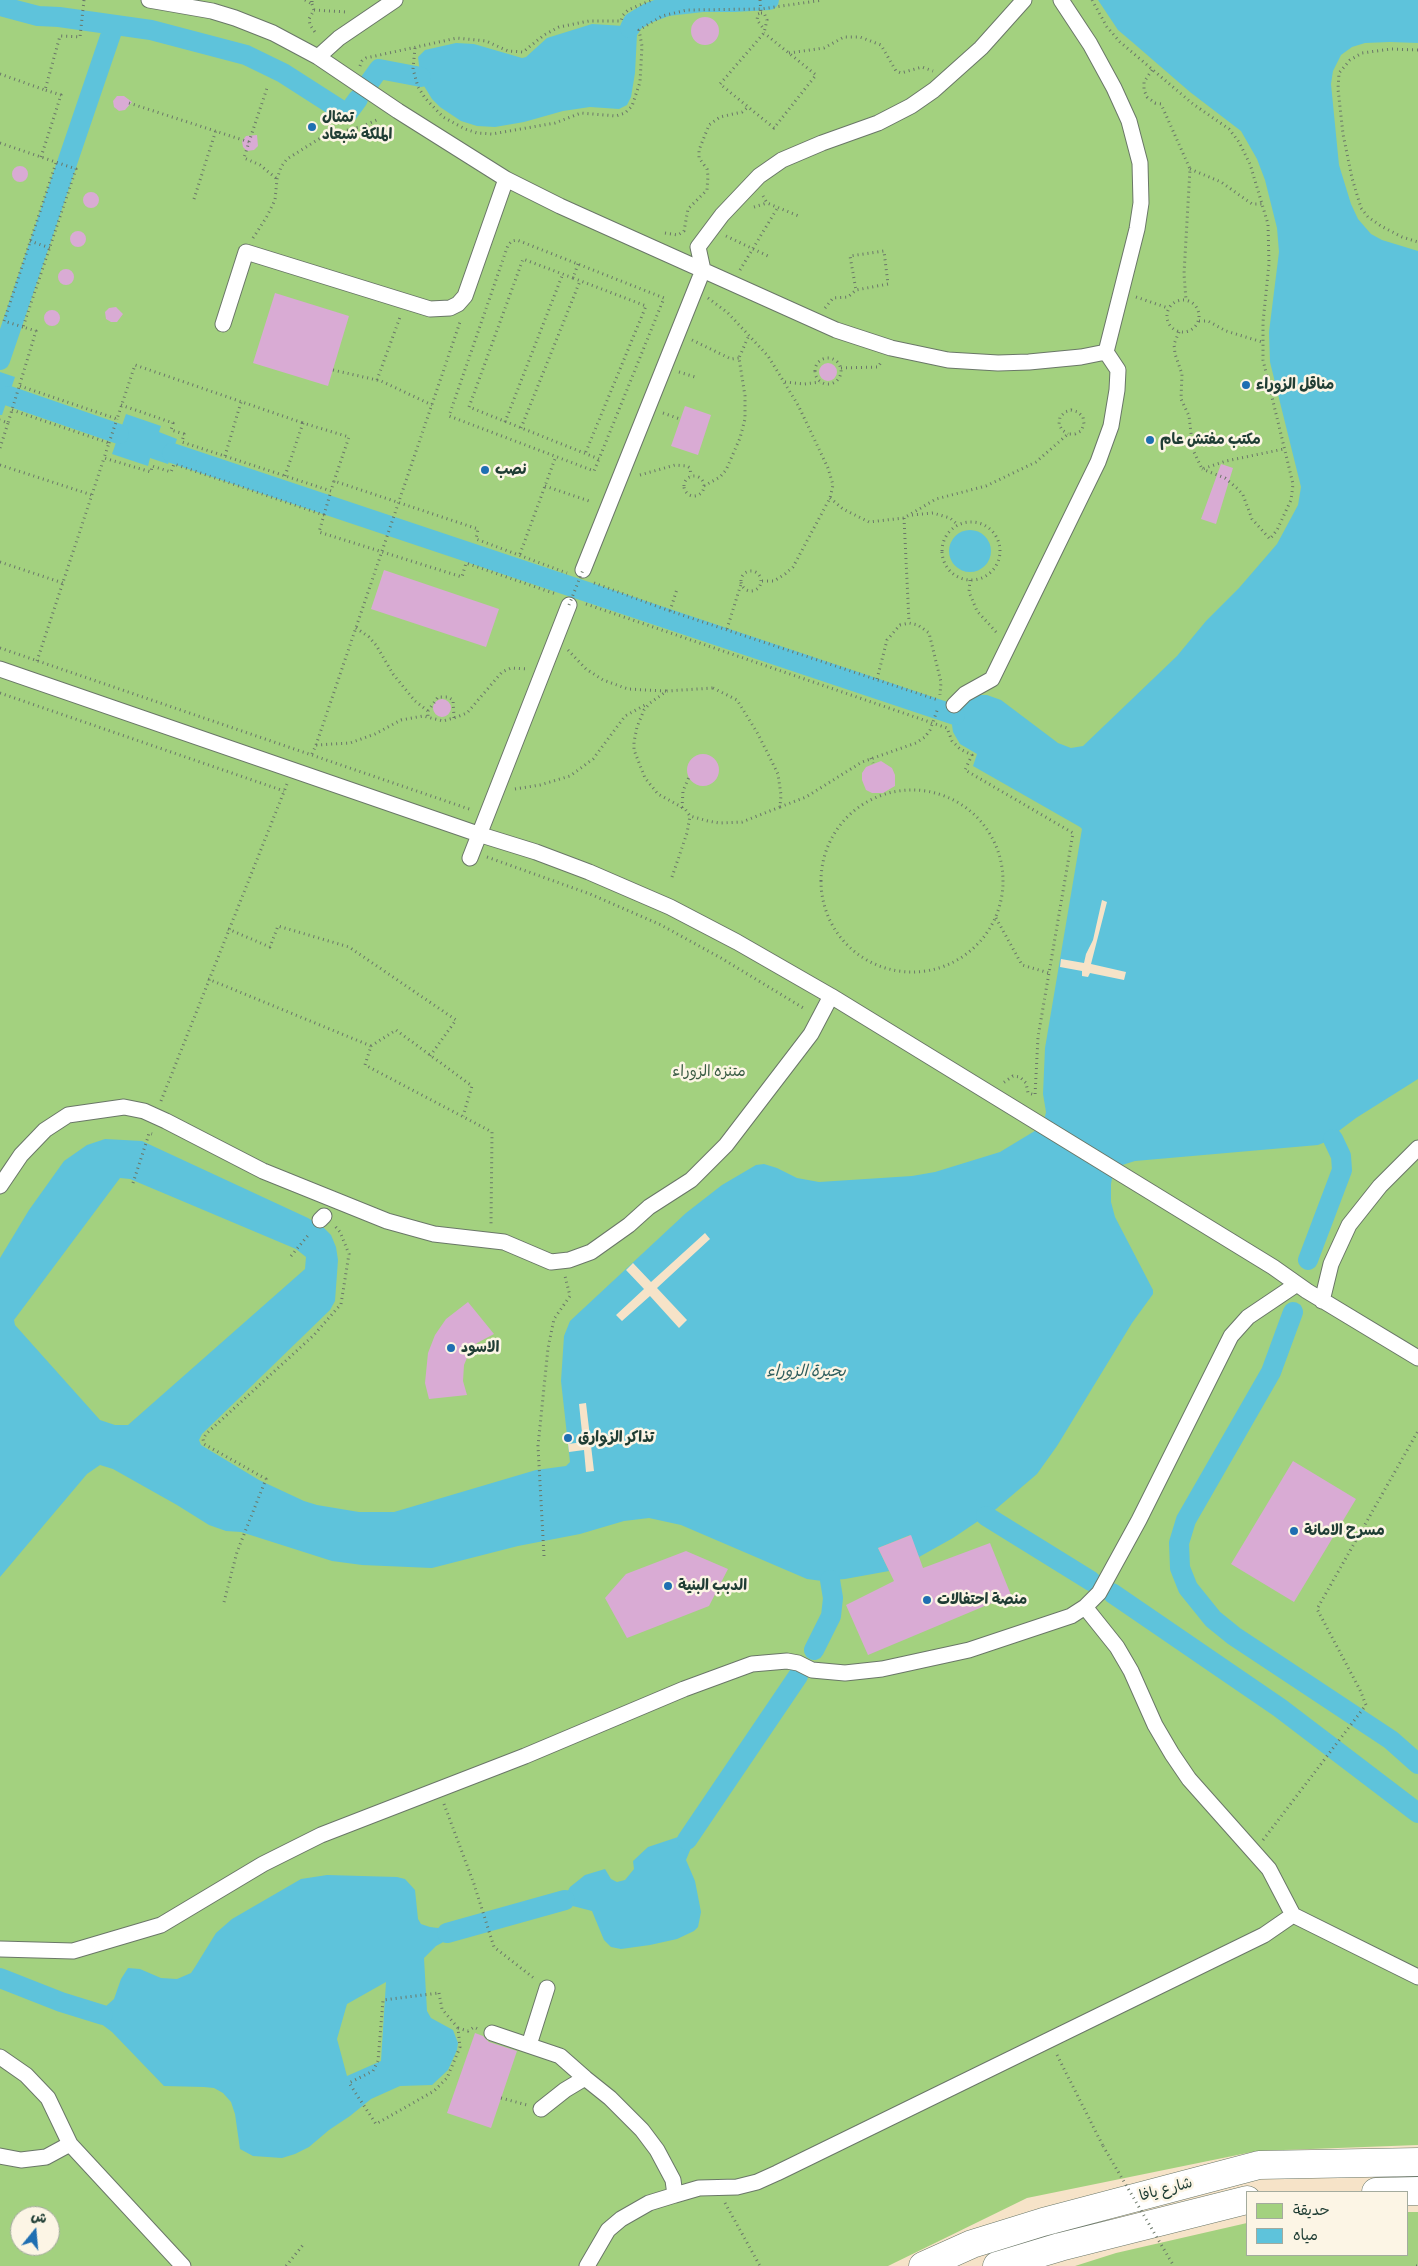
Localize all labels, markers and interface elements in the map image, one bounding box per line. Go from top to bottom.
place label: تمثال الملكة شبعاد [322,109,392,144]
marker: تمثال الملكة شبعاد [306,121,318,133]
place label: مناقل الزوراء [1256,376,1334,394]
marker: مناقل الزوراء [1240,379,1252,391]
place label: مكتب مفتش عام [1160,431,1261,449]
marker: مكتب مفتش عام [1144,434,1156,446]
place label: نصب [495,461,527,479]
marker: نصب [479,464,491,476]
park label: متنزه الزوراء [672,1063,746,1081]
place label: الاسود [461,1339,499,1357]
marker: الاسود [445,1342,457,1354]
water label: بحيرة الزوراء [766,1362,846,1382]
place label: تذاكر الزوارق [578,1429,654,1447]
marker: تذاكر الزوارق [562,1432,574,1444]
place label: مسرح الامانة [1304,1522,1385,1540]
marker: مسرح الامانة [1288,1525,1300,1537]
place label: الدبب البنية [678,1577,747,1595]
marker: الدبب البنية [662,1580,674,1592]
place label: منصة احتفالات [937,1591,1027,1609]
marker: منصة احتفالات [921,1594,933,1606]
street label: شارع يافا [1137,2174,1195,2206]
legend [1246,2191,1408,2256]
text: حديقة [1293,2201,1330,2220]
north arrow [10,2206,60,2256]
text: ش [29,2207,49,2228]
text: مياه [1293,2226,1318,2245]

